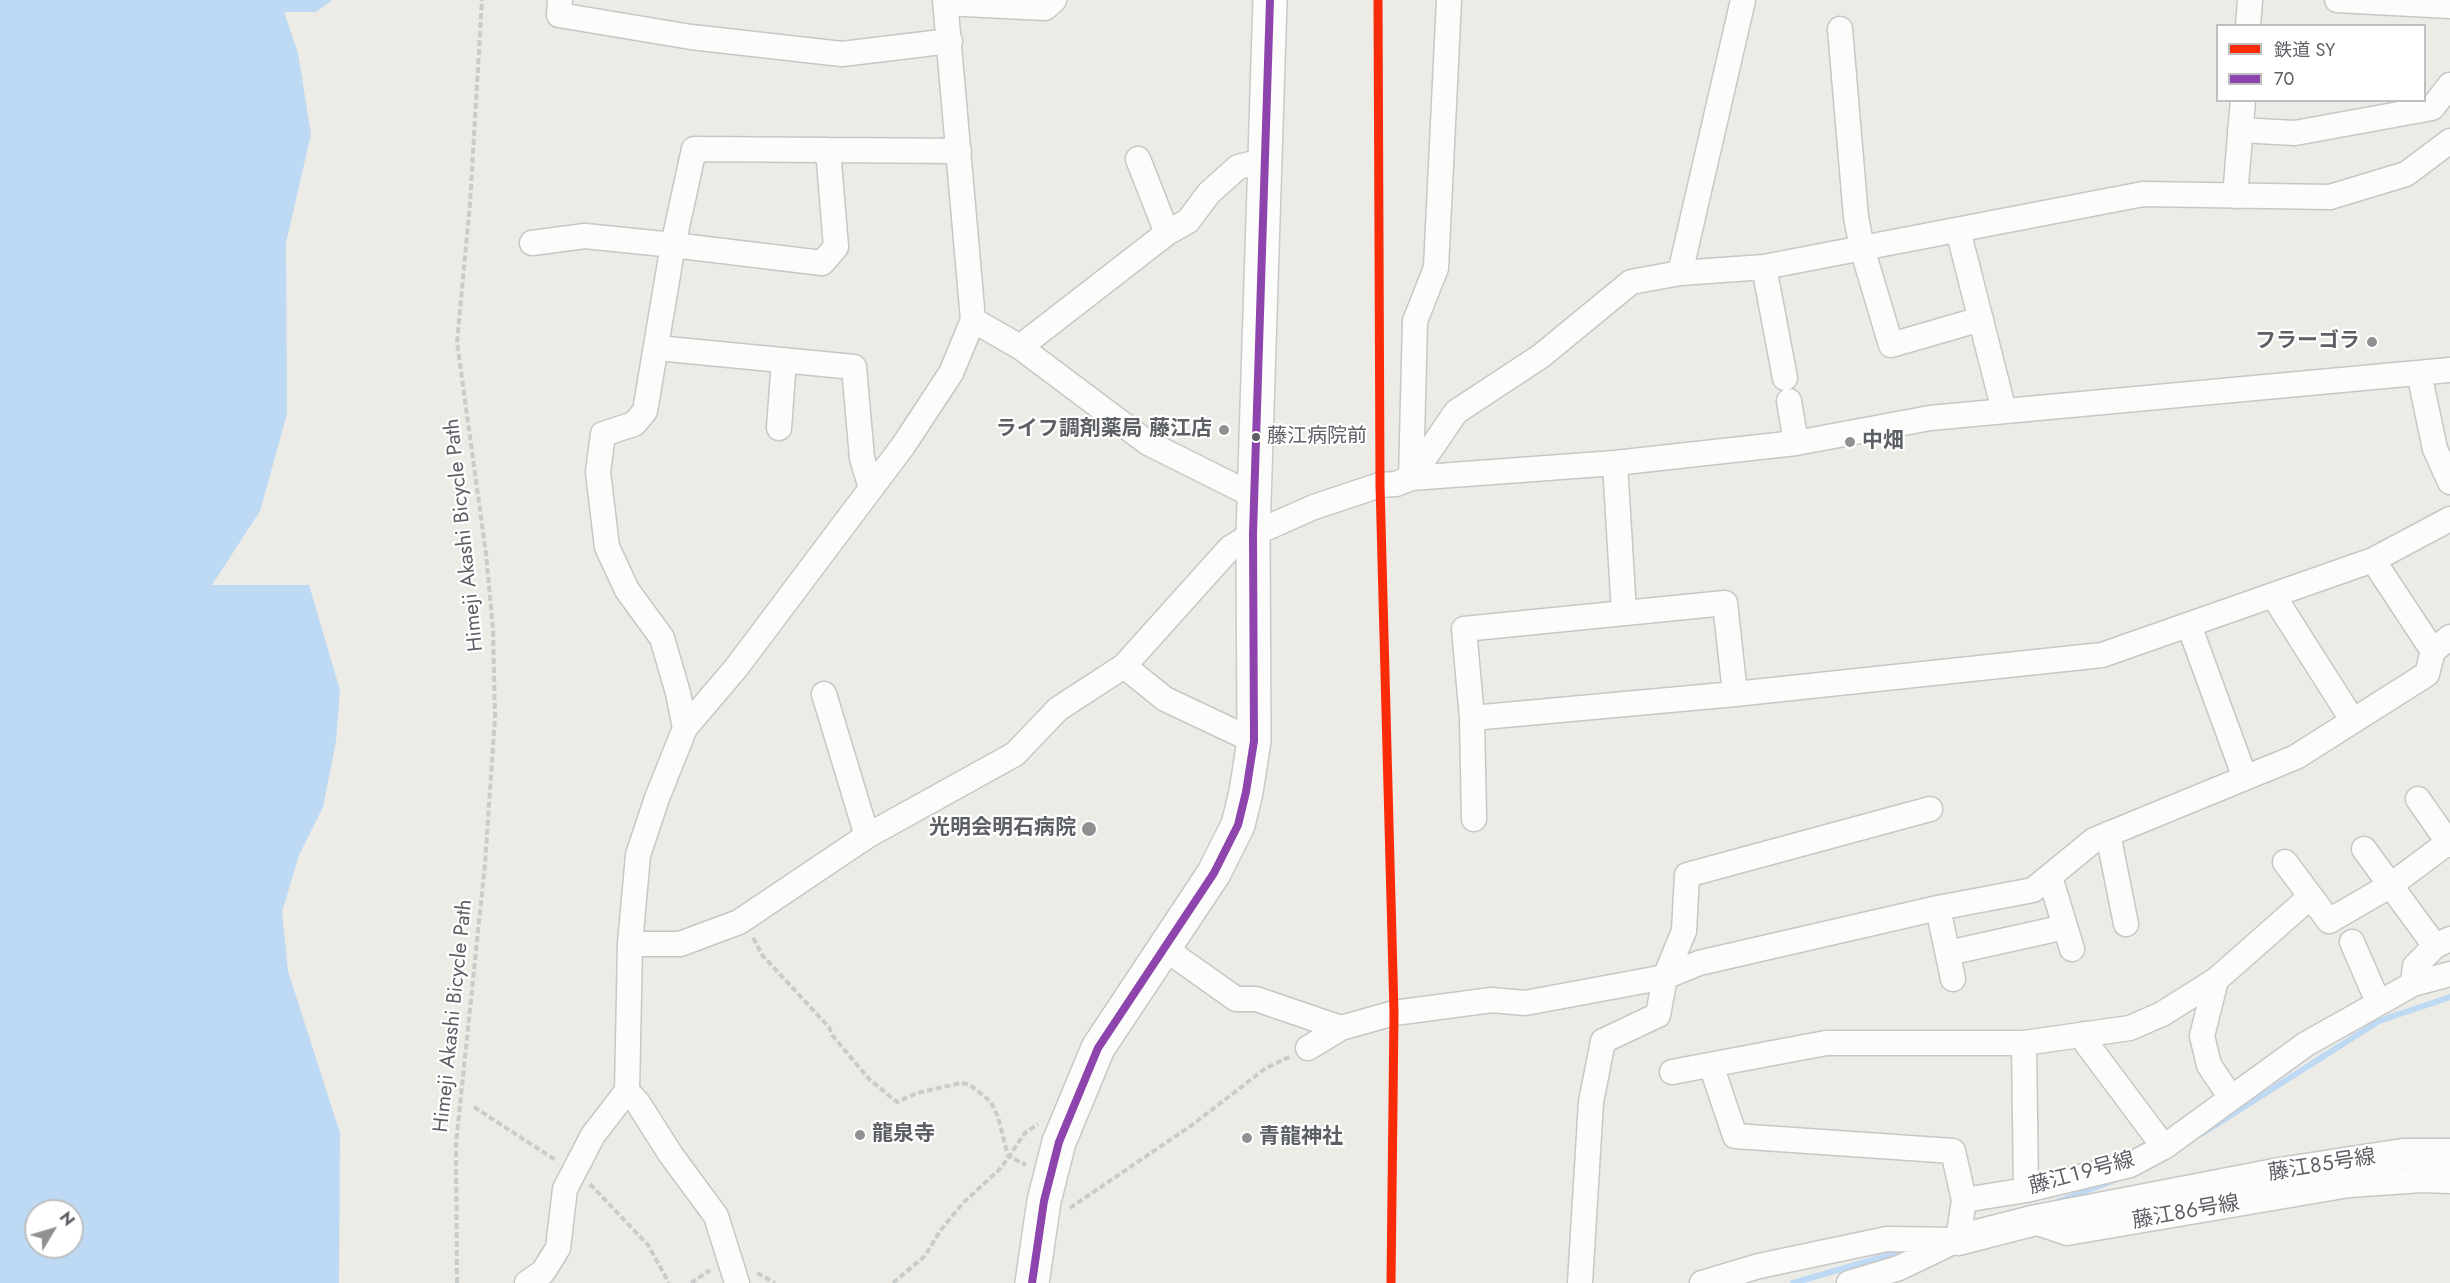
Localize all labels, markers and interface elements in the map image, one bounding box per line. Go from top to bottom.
legend [2216,24,2426,102]
text: 鉄道 SY [2274,37,2335,63]
text: 70 [2274,66,2294,92]
place label: フラーゴラ [2255,329,2360,355]
marker: フラーゴラ [2365,335,2379,349]
street label: Himeji Akashi Bicycle Path [440,417,490,653]
place label: ライフ調剤薬局 藤江店 [996,417,1212,443]
marker: ライフ調剤薬局 藤江店 [1217,423,1231,437]
place label: 藤江病院前 [1267,425,1367,449]
place label: 中畑 [1862,429,1904,455]
marker: 藤江病院前 [1250,431,1262,443]
marker: 中畑 [1843,435,1857,449]
place label: 光明会明石病院 [929,816,1076,842]
marker: 光明会明石病院 [1080,820,1098,838]
street label: Himeji Akashi Bicycle Path [429,898,479,1134]
place label: 龍泉寺 [872,1122,935,1148]
place label: 青龍神社 [1259,1125,1343,1151]
marker: 龍泉寺 [853,1128,867,1142]
marker: 青龍神社 [1240,1131,1254,1145]
street label: 藤江８５号線 [2267,1145,2377,1187]
street label: 藤江１９号線 [2026,1148,2138,1200]
street label: 藤江８６号線 [2130,1191,2242,1235]
north arrow [24,1199,84,1259]
text: N [54,1207,80,1231]

